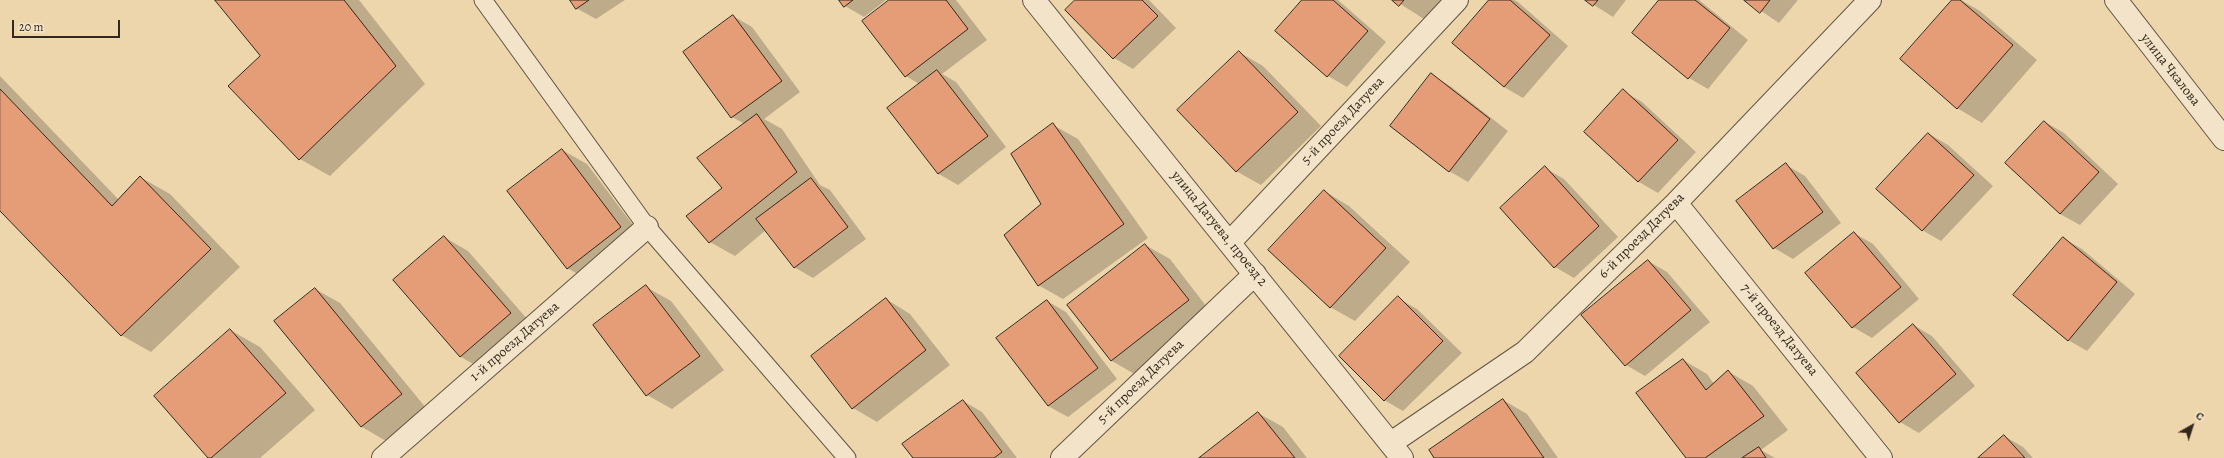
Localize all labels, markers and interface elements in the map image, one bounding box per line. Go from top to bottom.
scale bar [14,12,122,38]
text: 20 m [19,19,43,35]
street label: улица Чкалова [2136,30,2204,110]
street label: 5-й проезд Датуева [1298,74,1388,168]
street label: улица Датуева, проезд 2 [1167,168,1271,290]
street label: 6-й проезд Датуева [1596,190,1688,282]
street label: 7-й проезд Датуева [1737,280,1821,380]
street label: 1-й проезд Датуева [467,299,563,385]
street label: 5-й проезд Датуева [1094,336,1188,428]
north arrow [2172,406,2212,446]
text: С [2193,408,2207,424]

